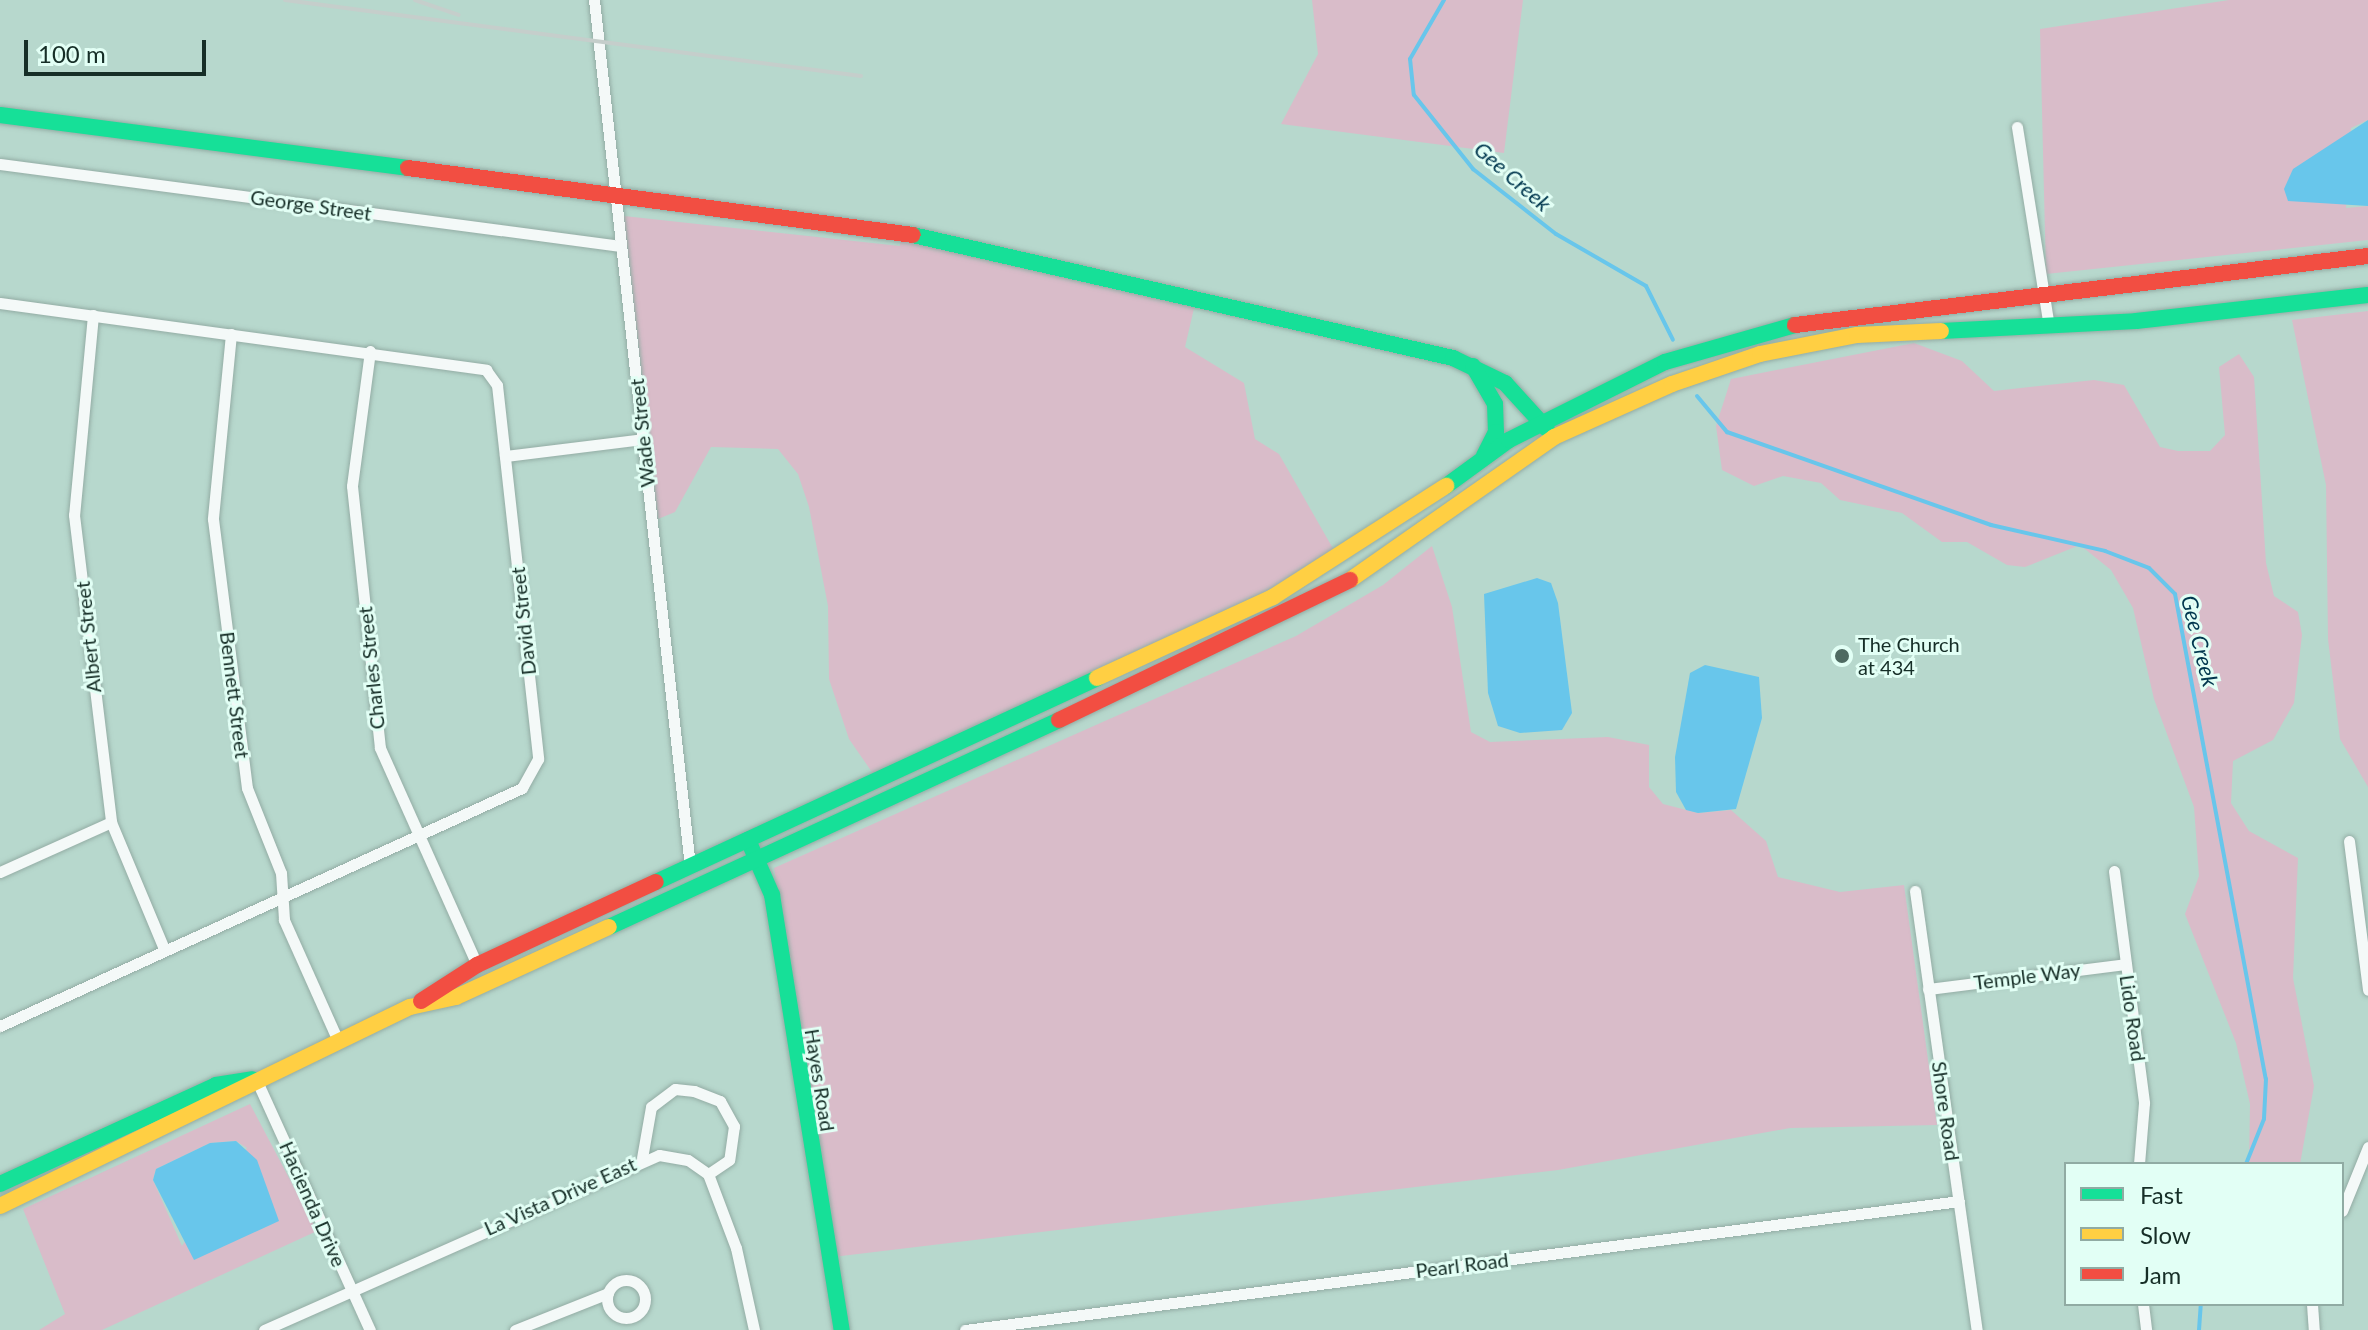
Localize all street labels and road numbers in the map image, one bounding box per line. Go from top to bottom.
street label: George Street [249,185,373,225]
street label: Wade Street [624,378,660,488]
street label: David Street [505,566,541,676]
street label: Albert Street [70,580,106,694]
street label: Charles Street [353,605,389,731]
street label: Bennett Street [215,630,255,760]
street label: Temple Way [1972,958,2082,994]
street label: Lido Road [2115,973,2151,1063]
street label: Hayes Road [800,1027,840,1133]
street label: Shore Road [1927,1060,1965,1162]
street label: Hacienda Drive [275,1137,351,1271]
street label: La Vista Drive East [480,1152,640,1240]
street label: Pearl Road [1414,1247,1510,1283]

